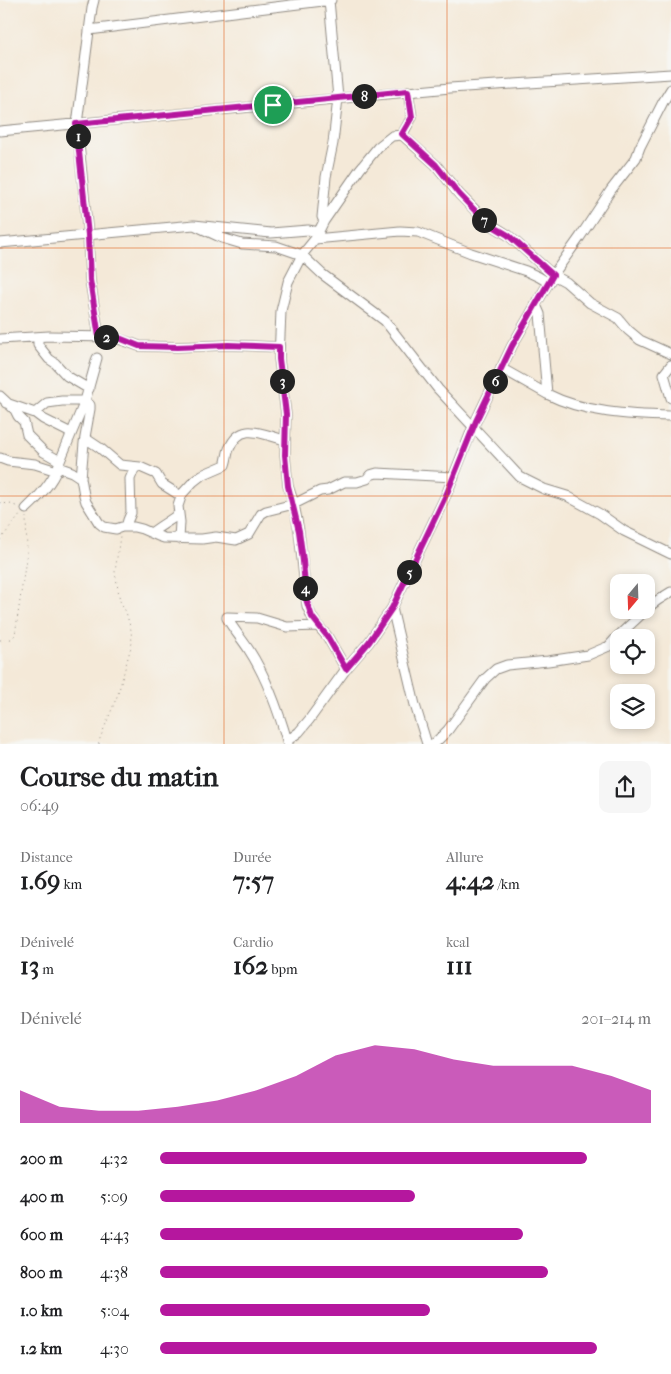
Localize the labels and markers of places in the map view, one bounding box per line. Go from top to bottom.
pin [252,84,294,126]
pin: 8 [352,84,376,108]
pin: 1 [66,124,90,148]
pin: 7 [472,208,496,232]
pin: 2 [94,324,118,350]
pin: 3 [270,368,294,394]
pin: 6 [482,368,508,394]
pin: 5 [396,560,422,584]
pin: 4 [292,576,318,600]

